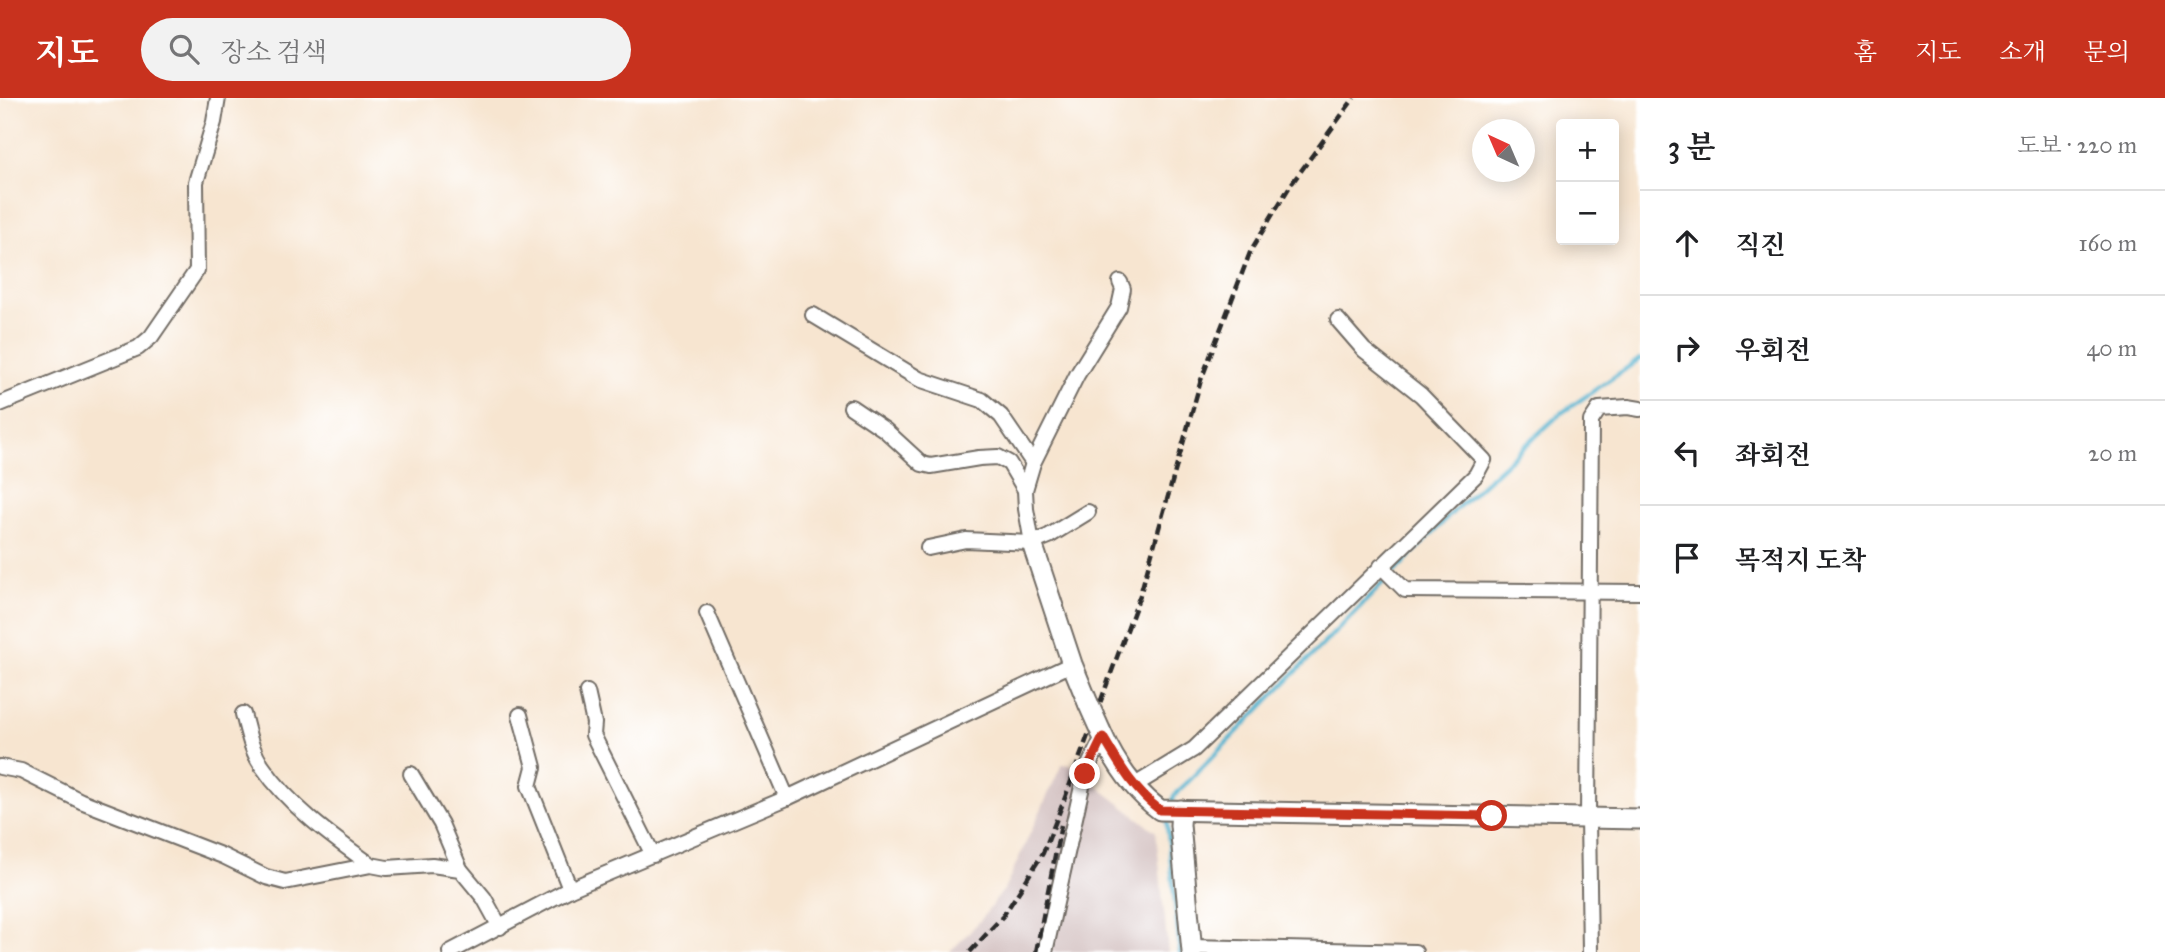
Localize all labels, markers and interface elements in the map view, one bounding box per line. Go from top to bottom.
search box [141,18,631,81]
icon: search [165,30,203,68]
text: 지도 [35,33,99,73]
text: 장소 검색 [221,36,327,68]
text: 홈 [1854,37,1877,67]
text: 지도 [1915,37,1961,67]
text: 소개 [1999,37,2046,67]
text: 문의 [2084,37,2130,67]
north arrow [1472,119,1535,182]
map controls [1556,119,1619,245]
button: + [1556,119,1619,182]
text: 3 분 [1668,129,1715,165]
text: 도보 · 220 m [2017,131,2137,159]
button: − [1556,182,1619,245]
icon: ahead [1668,224,1706,262]
text: 직진 [1735,229,1785,261]
text: 160 m [2079,229,2137,257]
icon: right [1668,329,1706,367]
text: 우회전 [1735,334,1810,366]
text: 40 m [2087,334,2137,362]
icon: left [1668,434,1706,472]
text: 좌회전 [1735,439,1810,471]
text: 20 m [2088,439,2137,467]
icon: arrive [1668,539,1706,577]
text: 목적지 도착 [1735,544,1866,576]
route end [1069,758,1100,789]
route start [1476,800,1507,831]

